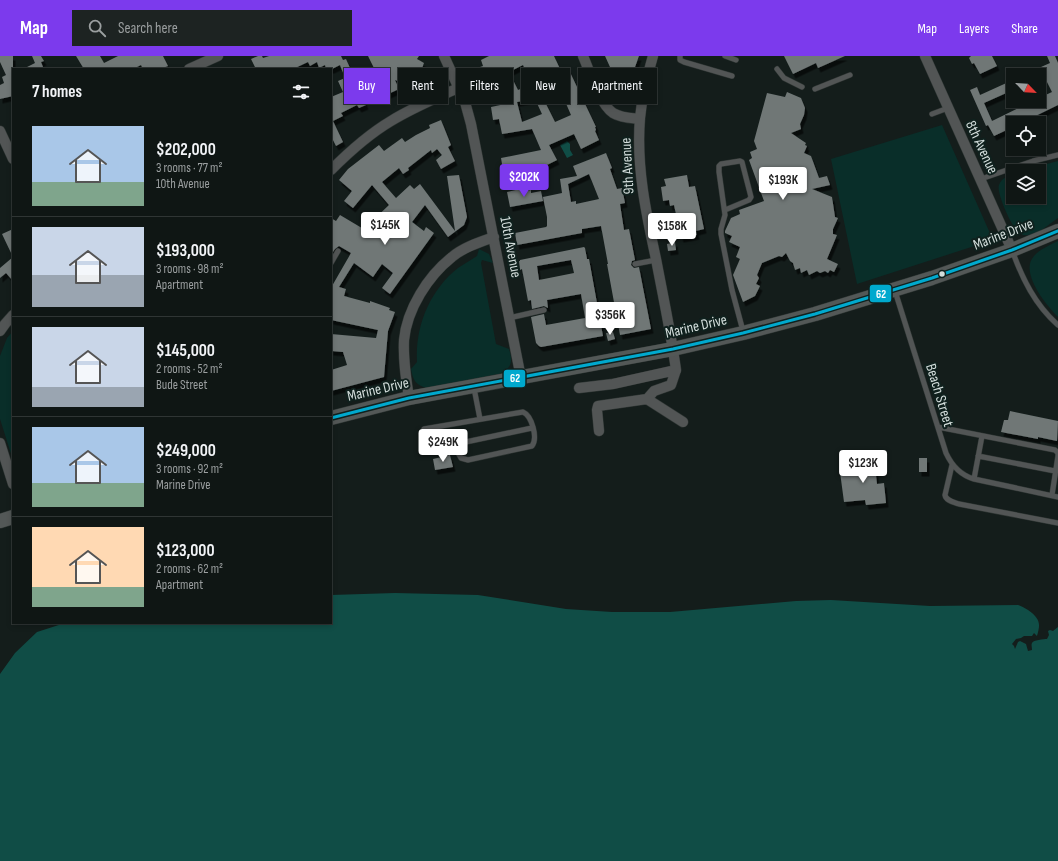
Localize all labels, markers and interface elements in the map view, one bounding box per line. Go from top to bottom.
search box [72,10,352,46]
text: Map [20,17,48,40]
icon: search [86,17,108,39]
text: Search here [118,19,178,38]
text: Map [917,20,937,37]
text: Layers [959,20,989,37]
text: Share [1011,20,1038,37]
chip: Buy [344,68,390,104]
chip: Rent [398,68,448,104]
chip: Filters [456,68,513,104]
chip: New [521,68,570,104]
chip: Apartment [578,68,657,104]
north arrow [1006,68,1046,108]
map controls [1006,68,1046,204]
icon: filters [290,81,312,103]
text: 7 homes [32,82,82,102]
button: locate [1006,116,1046,156]
street label: 8th Avenue [961,118,1002,177]
street label: 9th Avenue [617,137,638,195]
text: $202,000 [156,140,216,160]
icon: home [64,142,112,190]
text: 3 rooms · 77 m² [156,160,222,176]
pin: $202K [496,164,552,198]
button: layers [1006,164,1046,204]
pin: $193K [755,167,811,201]
text: $202K [509,169,539,185]
text: $193K [768,172,798,188]
text: 10th Avenue [156,176,210,192]
pin: $145K [357,212,413,246]
pin: $158K [644,213,700,247]
street label: Marine Drive [970,214,1036,255]
street label: 10th Avenue [495,215,526,279]
text: $145K [370,217,400,233]
text: $158K [657,218,687,234]
text: $193,000 [156,241,215,261]
icon: home [64,243,112,291]
text: 3 rooms · 98 m² [156,261,223,277]
unlabelled marker [937,269,947,279]
text: Apartment [156,277,203,293]
line badge: 62 [869,284,892,303]
text: 62 [876,288,886,301]
pin: $356K [582,302,638,336]
text: $356K [595,307,625,323]
street label: Marine Drive [663,310,729,343]
text: $145,000 [156,341,215,361]
icon: home [64,343,112,391]
text: 2 rooms · 52 m² [156,361,223,377]
street label: Beach Street [921,361,958,429]
line badge: 62 [503,369,526,388]
text: 62 [510,372,520,385]
street label: Marine Drive [345,373,411,406]
text: Bude Street [156,377,207,393]
pin: $249K [415,429,471,463]
text: $249K [428,434,458,450]
text: $249,000 [156,441,216,461]
icon: home [64,443,112,491]
pin: $123K [835,450,891,484]
text: $123K [848,455,878,471]
text: 3 rooms · 92 m² [156,461,223,477]
text: Marine Drive [156,477,210,493]
text: $123,000 [156,541,215,561]
icon: home [64,543,112,591]
text: 2 rooms · 62 m² [156,561,223,577]
text: Apartment [156,577,203,593]

